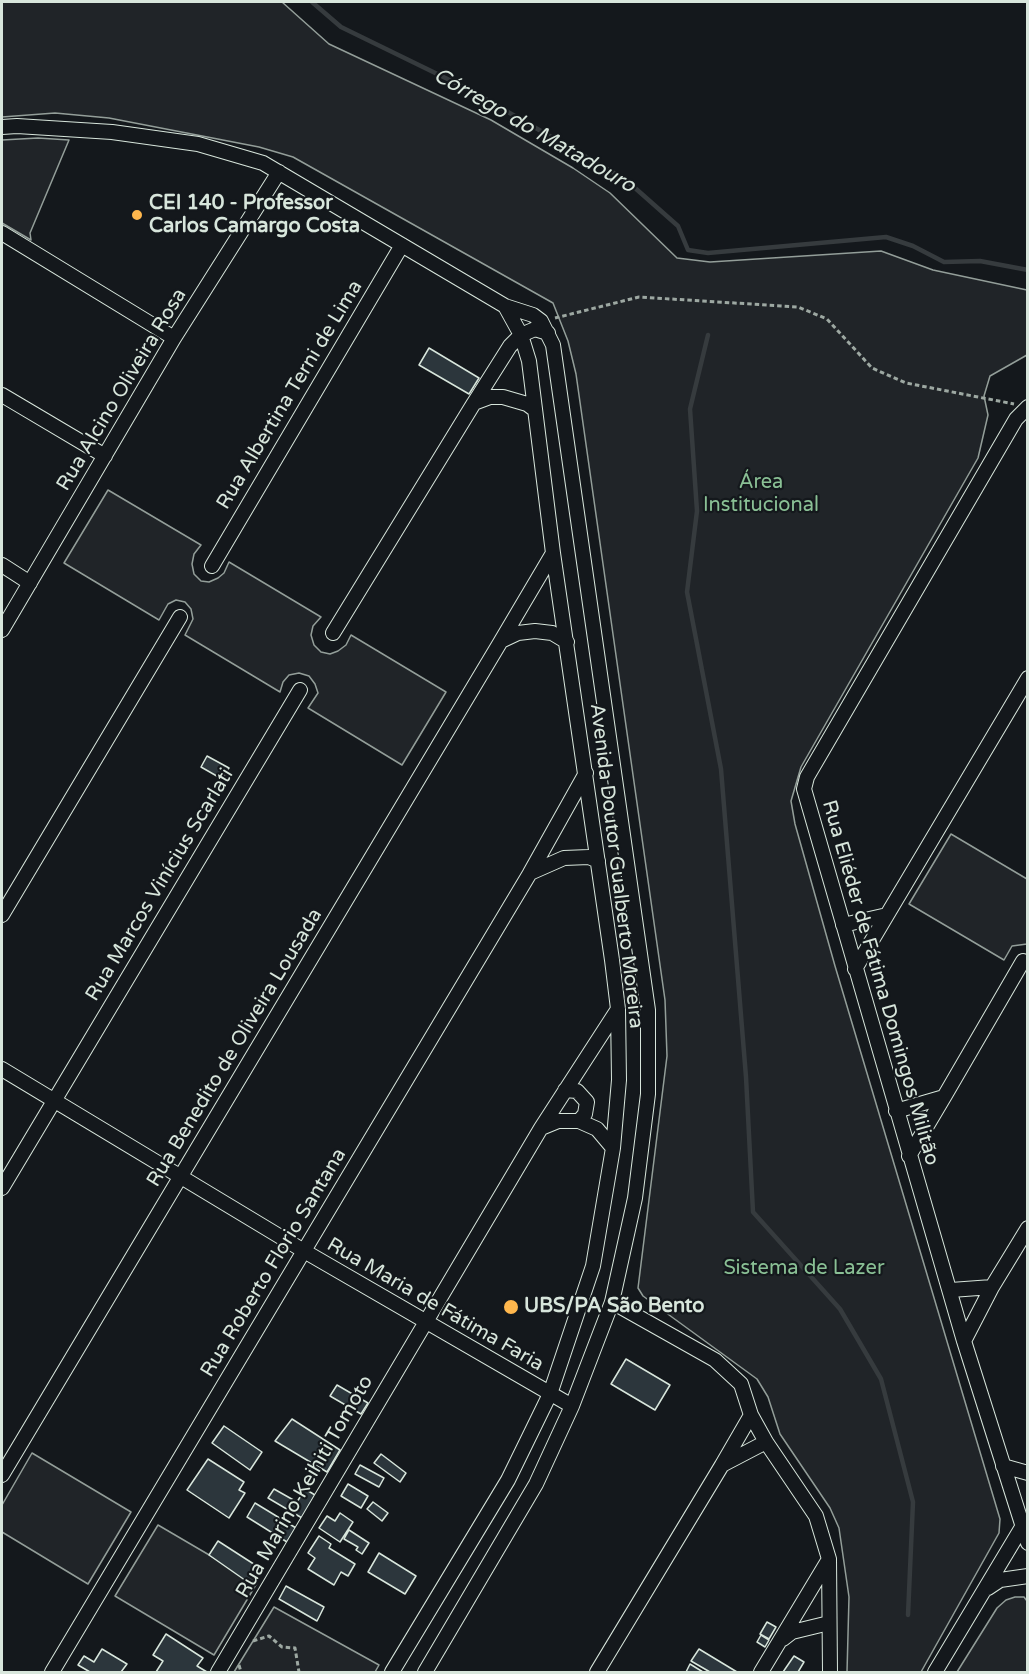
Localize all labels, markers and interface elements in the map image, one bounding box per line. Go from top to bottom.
water label: Córrego do Matadouro [429,63,639,199]
place label: CEI 140 - Professor Carlos Camargo Costa [149,192,360,239]
marker: CEI 140 - Professor Carlos Camargo Costa [130,208,144,222]
street label: Rua Albertina Terni de Lima [212,276,368,514]
street label: Rua Alcino Oliveira Rosa [52,284,192,496]
park label: Área Institucional [703,471,819,518]
street label: Avenida Doutor Gualberto Moreira [584,702,648,1030]
street label: Rua Marcos Vinícius Scarlati [81,764,239,1006]
street label: Rua Eliéder de Fátima Domingos Militão [816,798,944,1168]
street label: Rua Benedito de Oliveira Lousada [142,904,328,1192]
street label: Rua Roberto Florio Santana [196,1144,352,1382]
street label: Rua Maria de Fátima Faria [322,1233,548,1377]
park label: Sistema de Lazer [723,1257,885,1281]
place label: UBS/PA São Bento [524,1295,704,1319]
marker: UBS/PA São Bento [502,1298,520,1316]
street label: Rua Marino Keihiti Tomoto [231,1371,379,1603]

